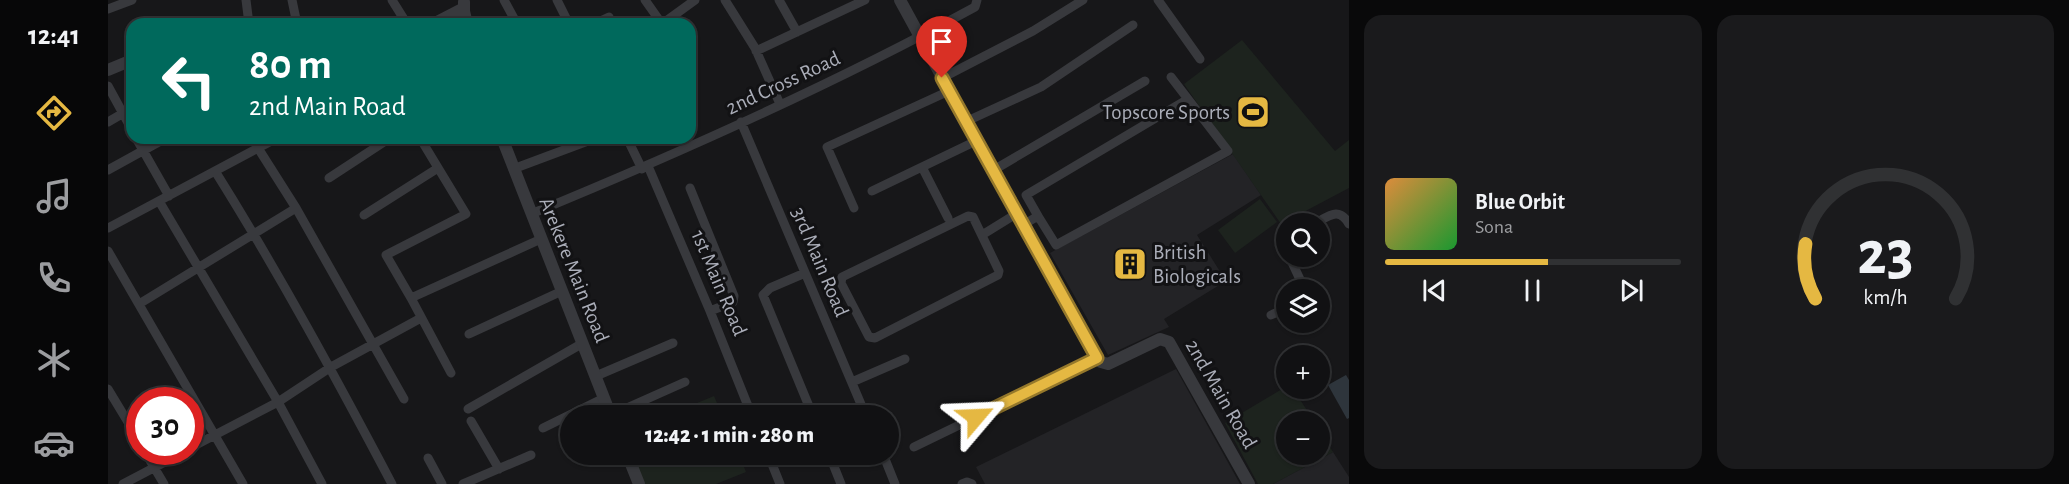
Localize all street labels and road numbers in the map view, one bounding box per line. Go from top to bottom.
street label: 2nd Cross Road [723,47,843,119]
street label: Arekere Main Road [535,194,613,346]
street label: 3rd Main Road [787,204,853,320]
street label: 1st Main Road [687,227,751,339]
street label: 2nd Main Road [1181,336,1261,452]

